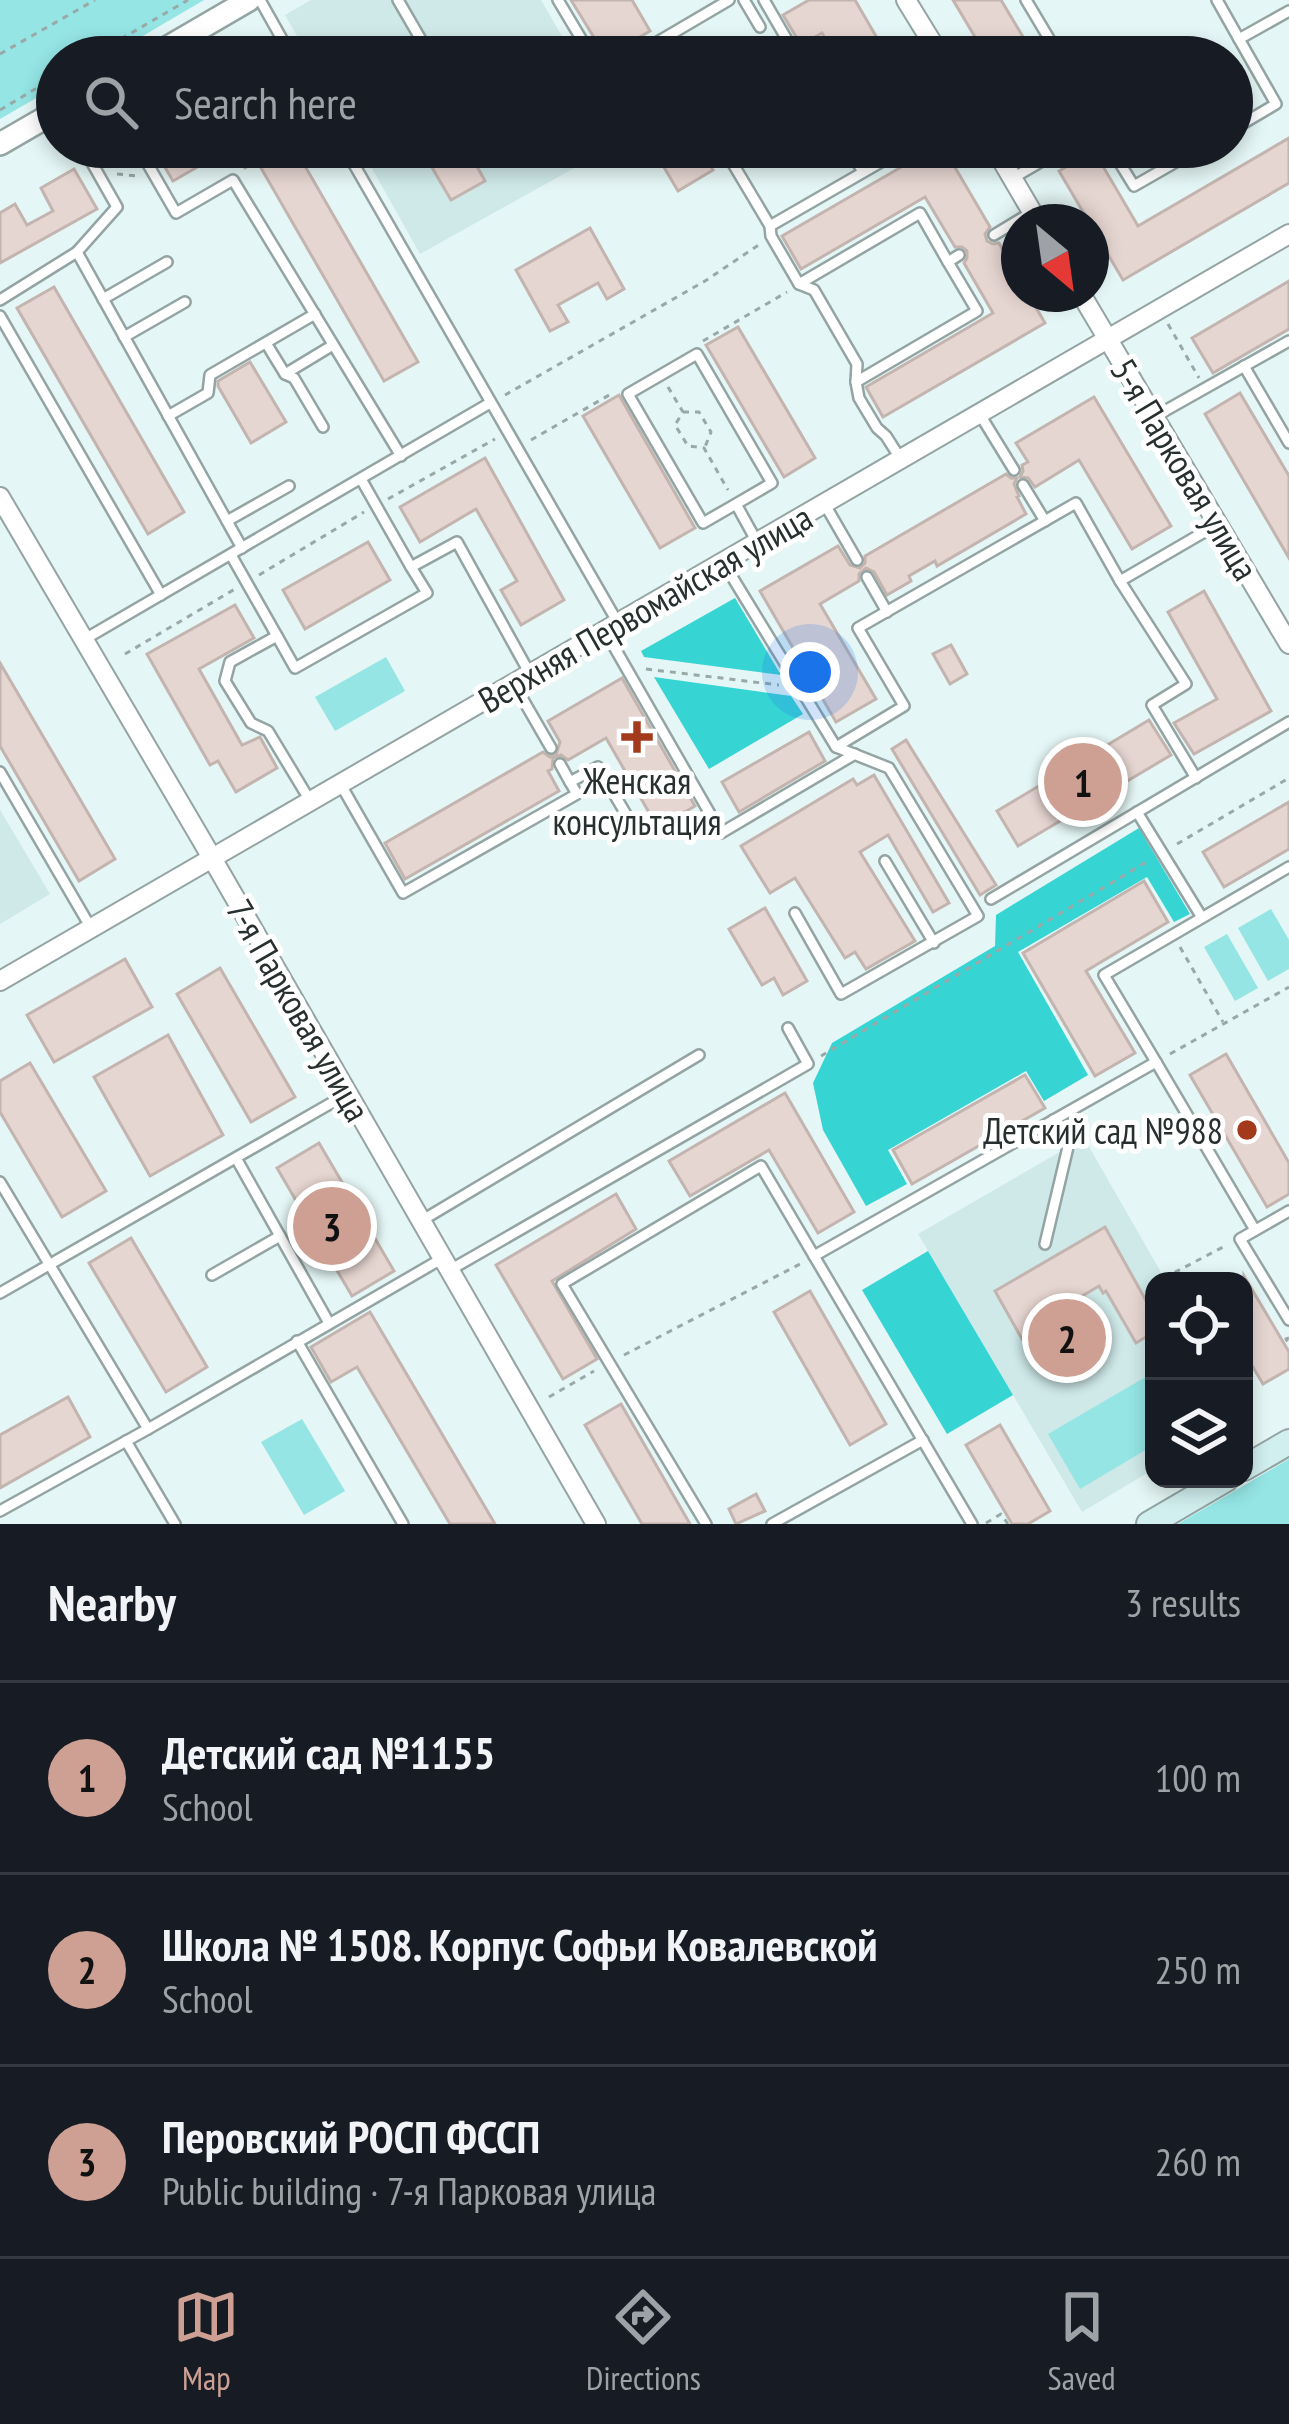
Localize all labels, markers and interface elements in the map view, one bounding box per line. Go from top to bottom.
search box [36,36,1253,168]
icon: search [78,69,144,135]
text: Search here [174,73,357,131]
north arrow [1001,204,1109,312]
street label: 5-я Парковая улица [1100,350,1270,588]
street label: Верхняя Первомайская улица [470,493,820,723]
your location [780,642,840,702]
marker: Женская консультация [621,721,653,753]
pin: 1 [1044,737,1122,827]
place label: Женская консультация [552,757,722,845]
street label: 7-я Парковая улица [216,891,382,1129]
place label: Детский сад №988 [983,1107,1223,1154]
marker: Детский сад №988 [1234,1117,1260,1143]
pin: 3 [293,1181,371,1271]
map controls [1145,1272,1253,1488]
button: locate [1145,1272,1253,1380]
pin: 2 [1028,1293,1106,1383]
button: layers [1145,1380,1253,1488]
text: Nearby [48,1569,176,1635]
text: 3 results [1125,1577,1241,1628]
text: Детский сад №1155 [162,1723,495,1781]
text: 1 [78,1752,96,1803]
text: 100 m [1155,1752,1241,1803]
text: School [162,1781,253,1832]
text: Школа № 1508. Корпус Софьи Ковалевской [162,1915,878,1973]
text: 2 [78,1944,96,1995]
text: 250 m [1155,1944,1241,1995]
text: School [162,1973,253,2024]
text: Перовский РОСП ФССП [162,2107,540,2165]
text: 3 [78,2136,96,2187]
text: 260 m [1155,2136,1241,2187]
text: Public building · 7-я Парковая улица [162,2165,656,2216]
tab: Map [173,2284,239,2399]
tab: Directions [586,2284,701,2399]
tab: Saved [1048,2284,1116,2399]

